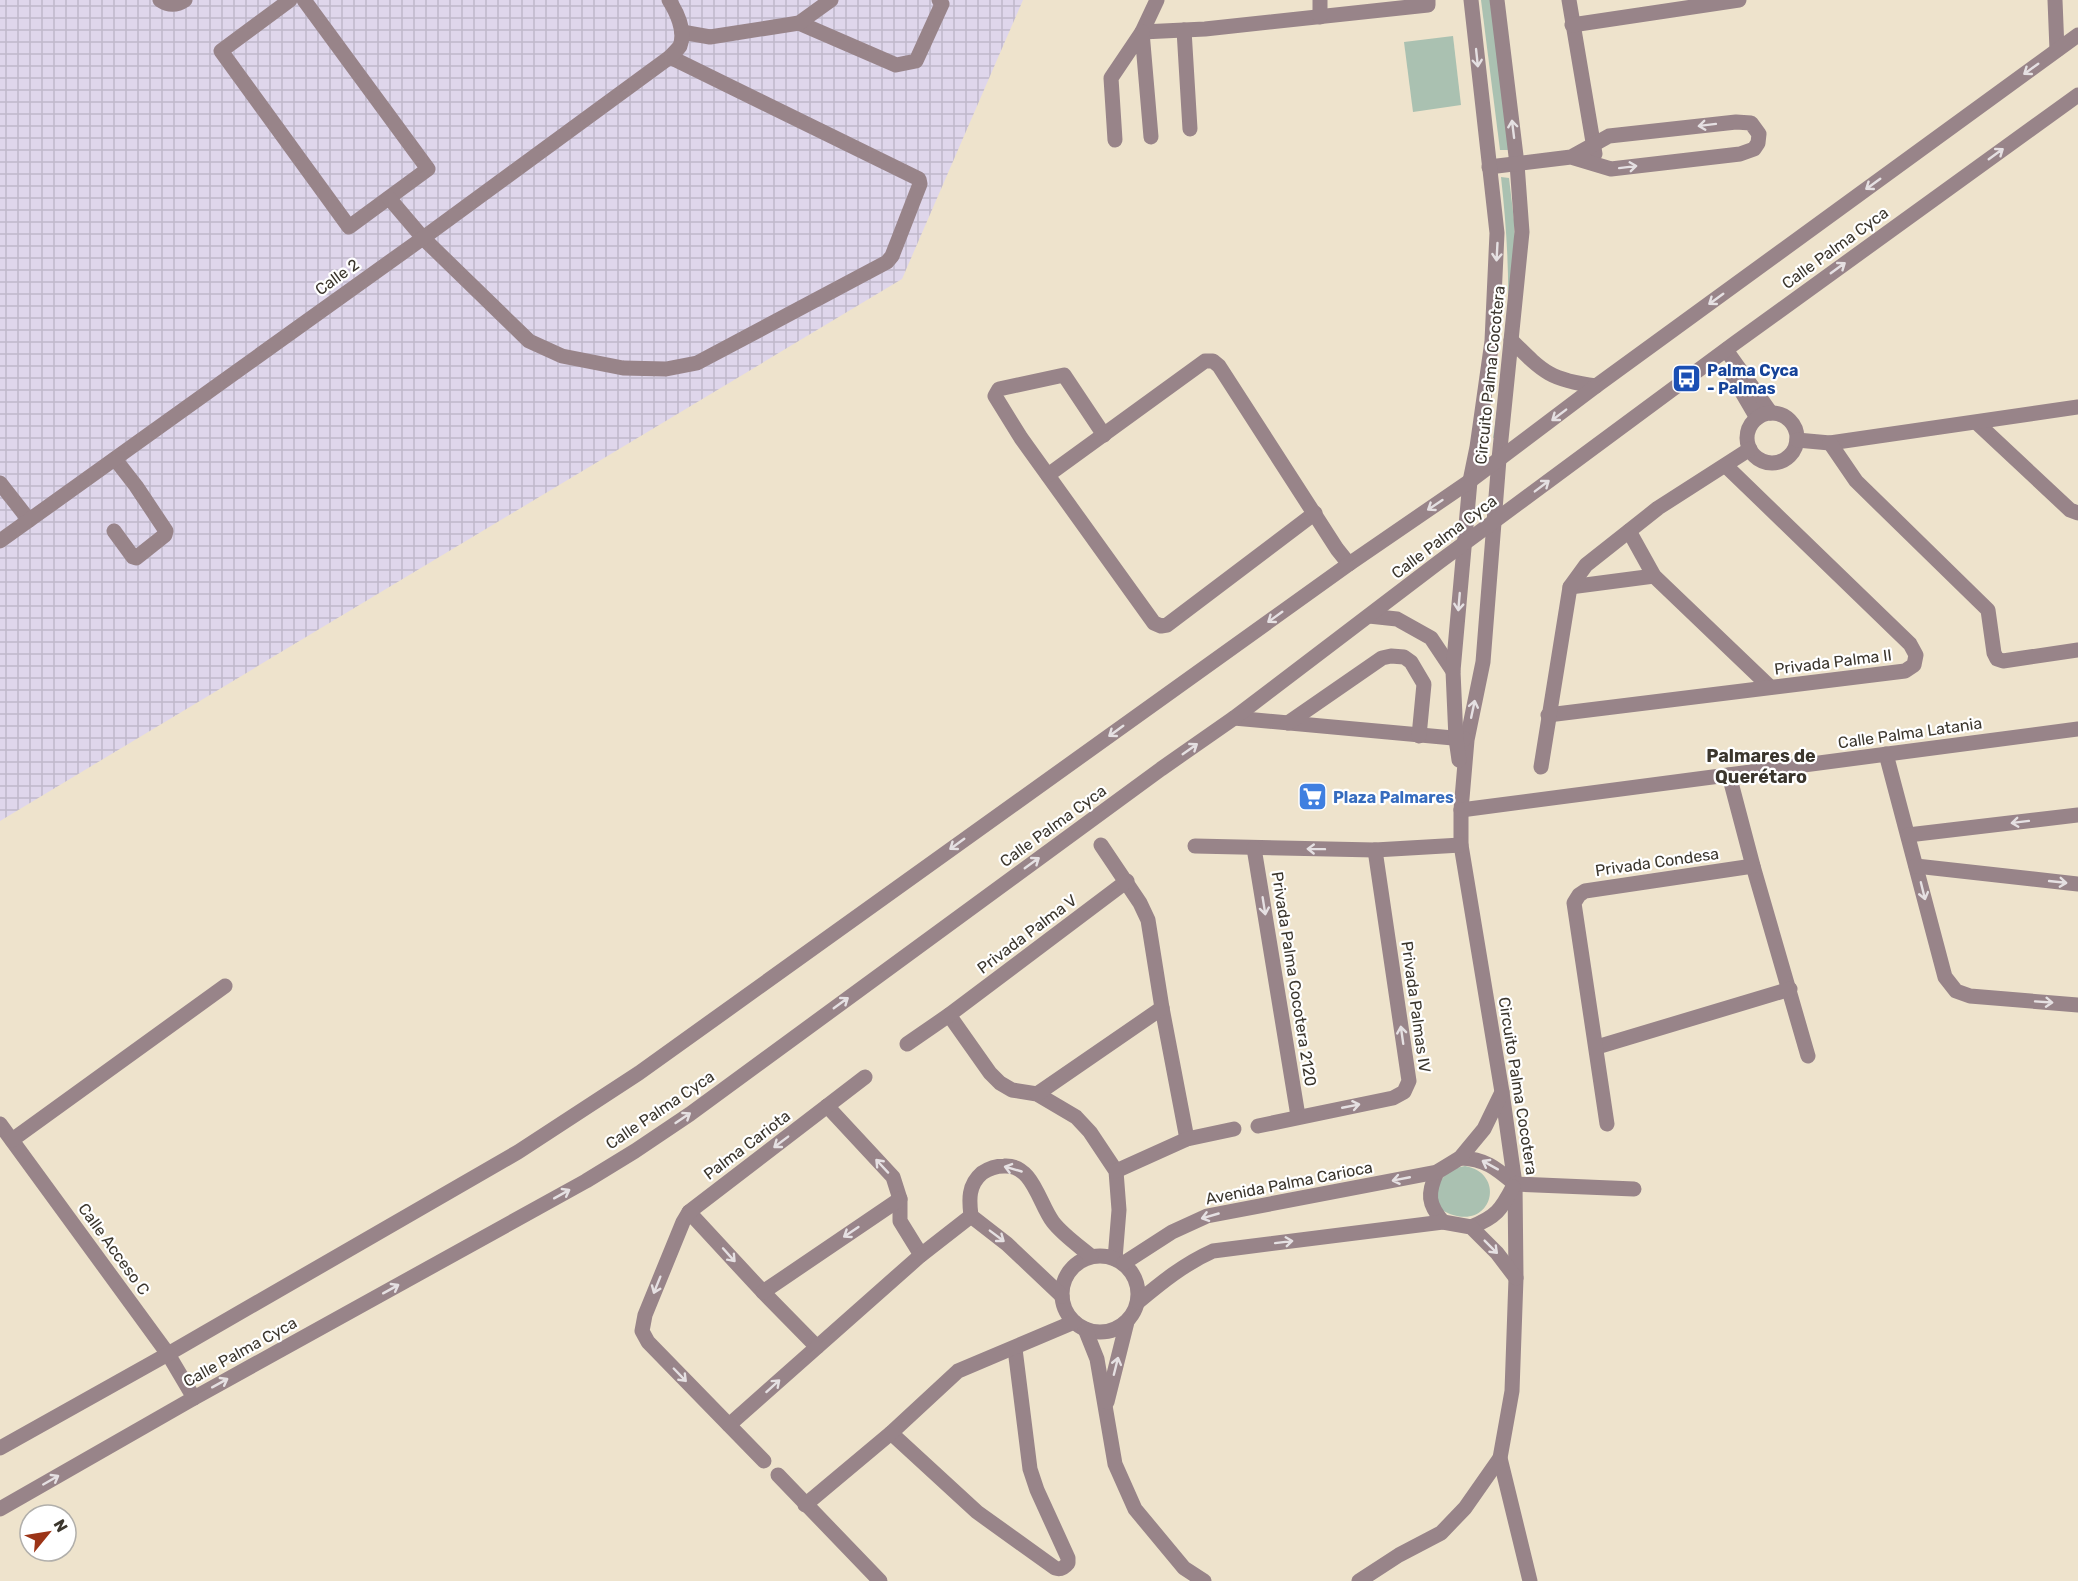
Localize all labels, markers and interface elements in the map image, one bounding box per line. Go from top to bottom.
one-way arrow [1472,48,1483,68]
one-way arrow [2023,63,2039,75]
one-way arrow [1507,119,1518,139]
one-way arrow [1698,120,1718,131]
one-way arrow [1988,148,2004,160]
one-way arrow [1617,162,1637,173]
one-way arrow [1866,178,1882,190]
street label: Calle Palma Cyca [1778,203,1892,293]
one-way arrow [1491,241,1502,261]
street label: Calle 2 [311,255,363,299]
one-way arrow [1830,262,1846,275]
street label: Circuito Palma Cocotera [1471,285,1509,465]
one-way arrow [1708,293,1724,305]
place label: Palma Cyca - Palmas [1707,361,1799,398]
bus stop icon: Palma Cyca - Palmas [1670,363,1702,395]
one-way arrow [1551,408,1567,421]
one-way arrow [1533,480,1549,493]
street label: Calle Palma Cyca [1388,491,1500,583]
one-way arrow [1426,499,1443,512]
one-way arrow [1453,592,1464,612]
one-way arrow [1267,611,1283,623]
street label: Privada Palma II [1773,645,1893,679]
one-way arrow [1468,700,1479,720]
street label: Calle Palma Latania [1837,713,1983,753]
one-way arrow [1109,724,1125,737]
one-way arrow [1181,743,1198,755]
district label: Palmares de Querétaro [1706,745,1816,788]
street label: Calle Palma Cyca [996,781,1110,871]
supermarket icon: Plaza Palmares [1296,781,1328,813]
place label: Plaza Palmares [1333,788,1454,807]
one-way arrow [2010,817,2030,828]
one-way arrow [950,838,966,850]
one-way arrow [1307,843,1327,855]
street label: Privada Condesa [1594,844,1720,880]
one-way arrow [1024,857,1040,870]
street label: Privada Palma Cocotera 2120 [1268,870,1320,1088]
one-way arrow [2048,876,2068,887]
one-way arrow [1918,882,1929,901]
street label: Privada Palma V [973,890,1081,978]
one-way arrow [1258,895,1269,915]
street label: Privada Palmas IV [1397,940,1435,1074]
street label: Circuito Palma Cocotera [1495,996,1541,1176]
one-way arrow [832,997,848,1010]
one-way arrow [2033,997,2053,1008]
one-way arrow [1397,1026,1408,1045]
street label: Calle Palma Cyca [602,1067,718,1153]
one-way arrow [1341,1100,1361,1111]
street label: Palma Cariota [700,1106,794,1184]
one-way arrow [675,1112,691,1124]
one-way arrow [773,1135,789,1148]
street label: Avenida Palma Carioca [1204,1157,1374,1209]
one-way arrow [876,1159,890,1174]
one-way arrow [1482,1159,1499,1171]
one-way arrow [1004,1163,1023,1174]
one-way arrow [1392,1174,1411,1185]
one-way arrow [553,1188,570,1200]
street label: Calle Acceso C [74,1199,154,1299]
one-way arrow [1201,1211,1220,1223]
one-way arrow [844,1226,860,1238]
one-way arrow [989,1230,1005,1243]
one-way arrow [1274,1236,1294,1247]
one-way arrow [1483,1240,1498,1255]
one-way arrow [721,1247,736,1262]
one-way arrow [651,1275,662,1293]
one-way arrow [382,1283,399,1295]
street label: Calle Palma Cyca [180,1313,300,1391]
one-way arrow [1110,1357,1122,1376]
one-way arrow [673,1367,688,1382]
one-way arrow [211,1377,228,1389]
one-way arrow [765,1379,780,1393]
one-way arrow [42,1473,59,1485]
north arrow [18,1503,78,1563]
text: N [49,1516,72,1535]

